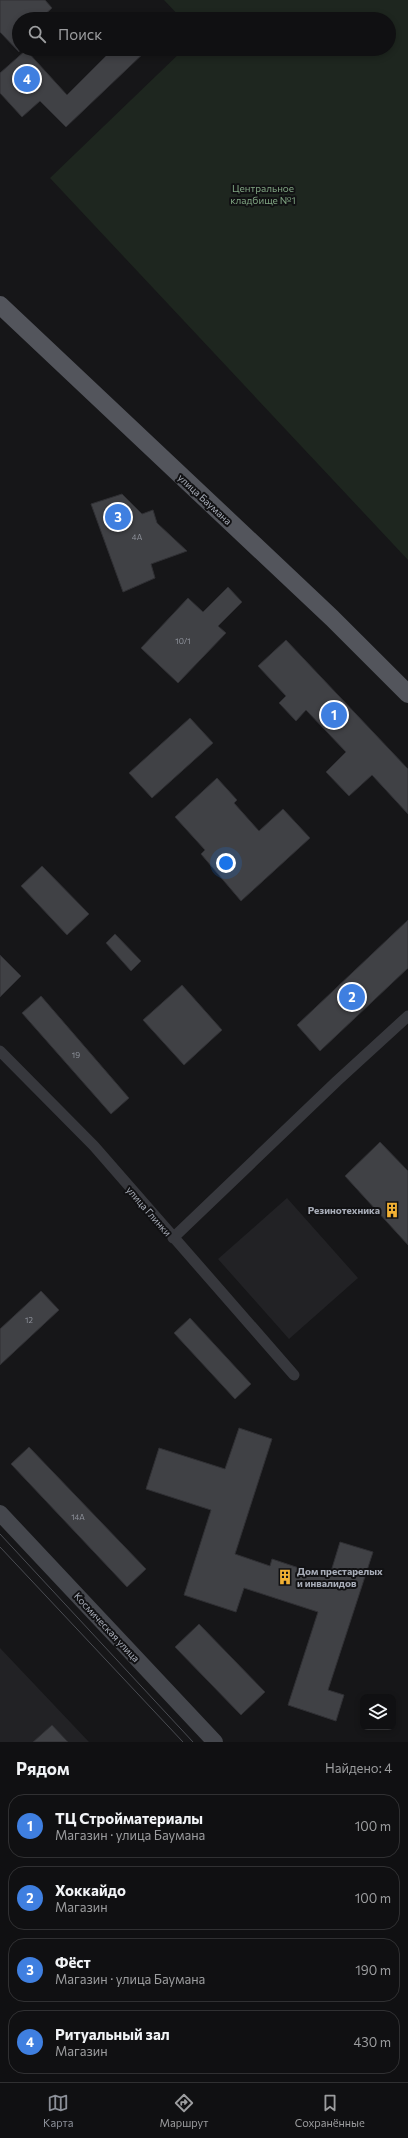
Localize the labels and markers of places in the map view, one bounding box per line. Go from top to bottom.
pin: 4 [14,64,40,94]
pin: 3 [105,502,131,532]
pin: 1 [321,700,347,730]
pin: 2 [339,982,365,1012]
building icon: Резинотехника [383,1201,401,1219]
place label: Резинотехника [308,1204,380,1216]
place label: Дом престарелых и инвалидов [297,1565,383,1589]
building icon: Дом престарелых и инвалидов [276,1568,294,1586]

